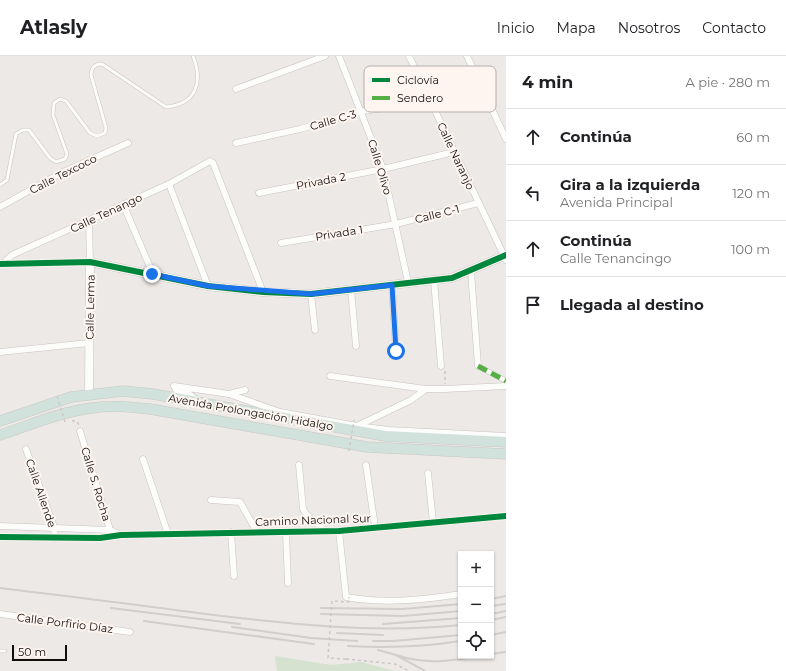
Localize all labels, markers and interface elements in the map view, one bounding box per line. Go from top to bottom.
text: Atlasly [20,16,87,39]
text: Inicio [497,19,534,37]
text: Mapa [556,19,596,37]
text: Nosotros [618,19,680,37]
text: Contacto [702,19,766,37]
legend [364,66,496,112]
text: 4 min [522,72,573,92]
text: Ciclovía [397,73,439,87]
text: A pie · 280 m [686,74,770,90]
text: Sendero [397,91,443,105]
street label: Calle C-3 [308,107,358,133]
street label: Calle Naranjo [434,120,478,192]
icon: ahead [522,126,544,148]
text: Continúa [560,127,632,146]
text: 60 m [736,129,770,145]
street label: Calle Olivo [365,137,395,197]
street label: Calle Texcoco [27,151,99,197]
street label: Privada 2 [295,169,347,193]
text: Gira a la izquierda [560,175,700,194]
icon: left [522,182,544,204]
text: 120 m [732,185,770,201]
street label: Calle Tenango [68,190,144,236]
text: Avenida Principal [560,194,673,210]
street label: Calle C-1 [413,202,461,226]
street label: Privada 1 [314,222,364,244]
text: Continúa [560,231,632,250]
icon: ahead [522,238,544,260]
text: 100 m [731,241,770,257]
text: Calle Tenancingo [560,250,671,266]
route end [143,265,161,283]
street label: Calle Lerma [82,274,98,340]
icon: arrive [522,294,544,316]
text: Llegada al destino [560,295,704,314]
route start [387,342,405,360]
street label: Avenida Prolongación Hidalgo [168,391,335,433]
street label: Calle S. Rocha [78,445,114,523]
street label: Calle Allende [23,457,59,529]
street label: Camino Nacional Sur [255,511,371,529]
map controls [458,551,494,659]
button: + [458,551,494,587]
button: − [458,587,494,623]
street label: Calle Porfirio Díaz [16,610,114,636]
button: locate [458,623,494,659]
scale bar [12,643,67,662]
text: 50 m [18,645,46,659]

